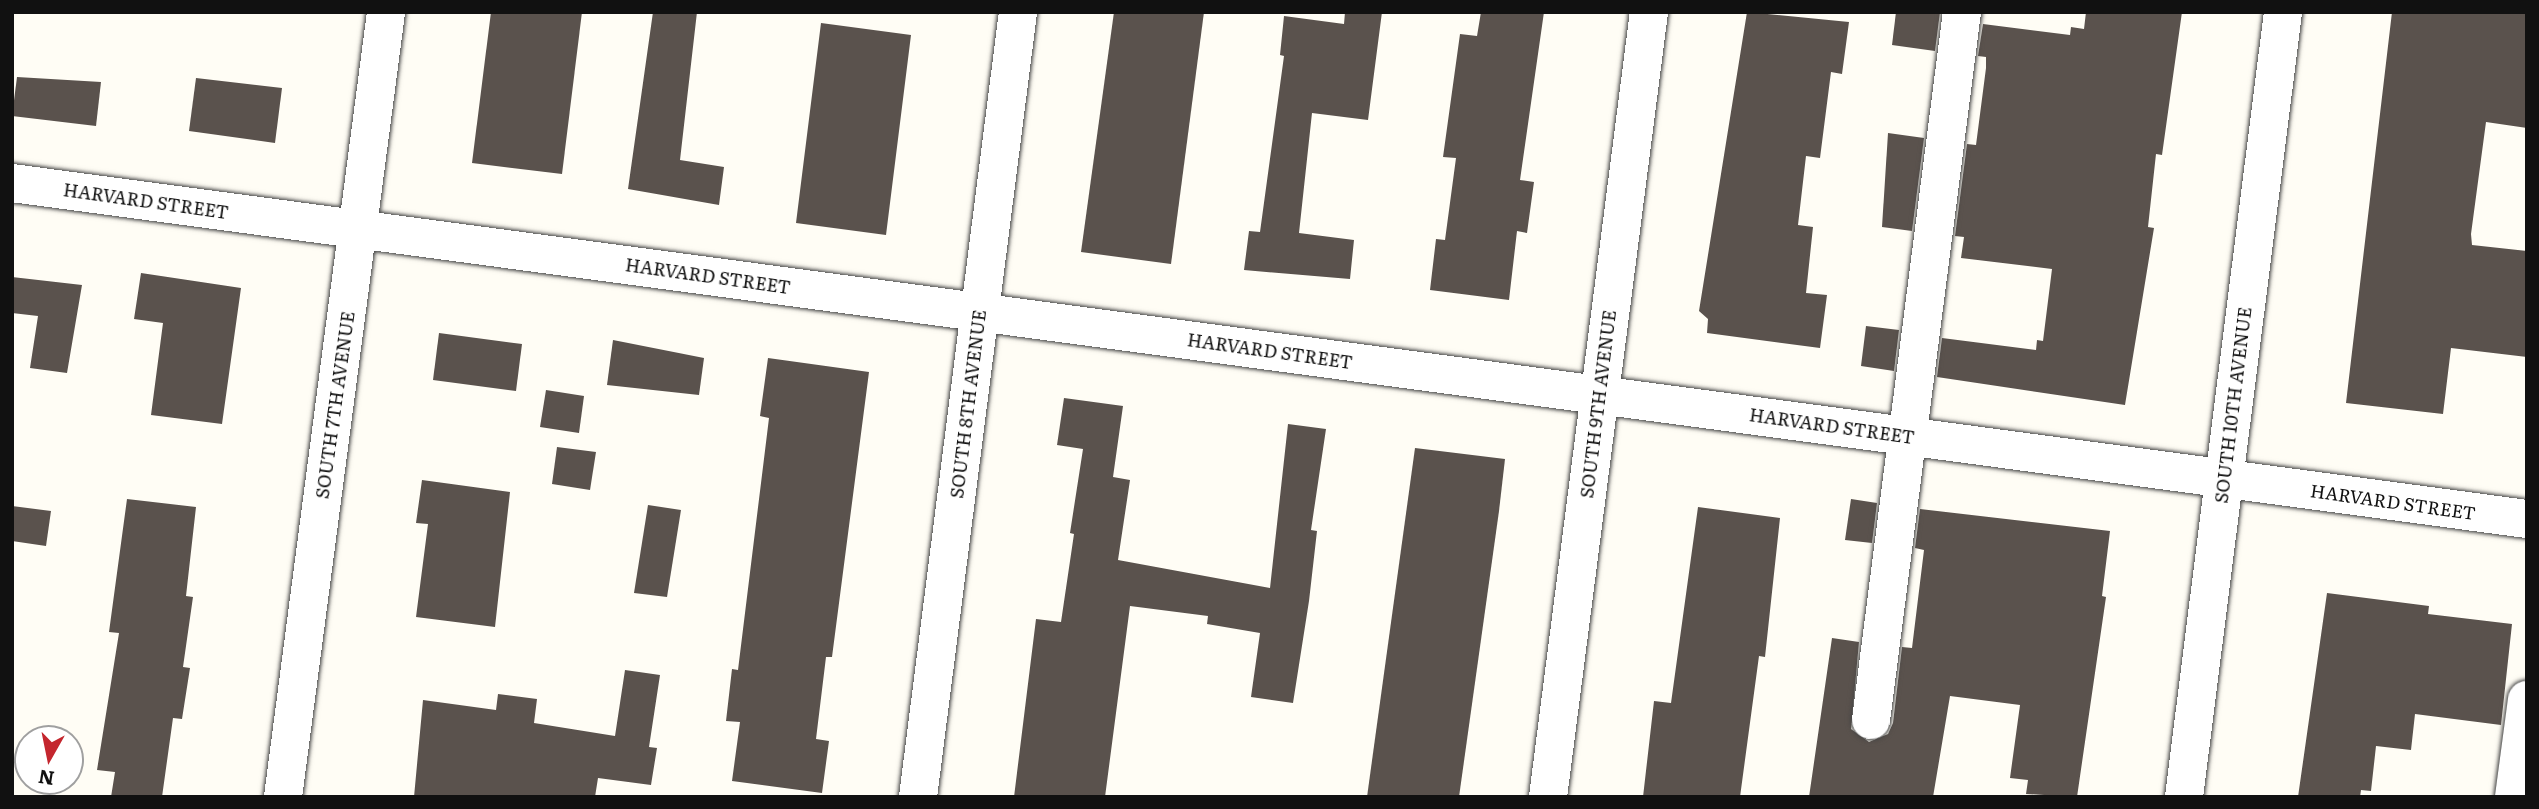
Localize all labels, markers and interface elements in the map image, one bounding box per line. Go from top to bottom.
street label: HARVARD STREET [62,179,230,223]
street label: HARVARD STREET [624,254,792,298]
street label: SOUTH 10TH AVENUE [2210,306,2256,504]
street label: SOUTH 8TH AVENUE [946,308,990,500]
street label: SOUTH 9TH AVENUE [1576,309,1620,499]
street label: SOUTH 7TH AVENUE [311,310,359,500]
street label: HARVARD STREET [1186,329,1354,373]
street label: HARVARD STREET [1748,404,1916,448]
street label: HARVARD STREET [2309,480,2477,524]
north arrow [14,725,84,795]
text: N [36,764,56,794]

